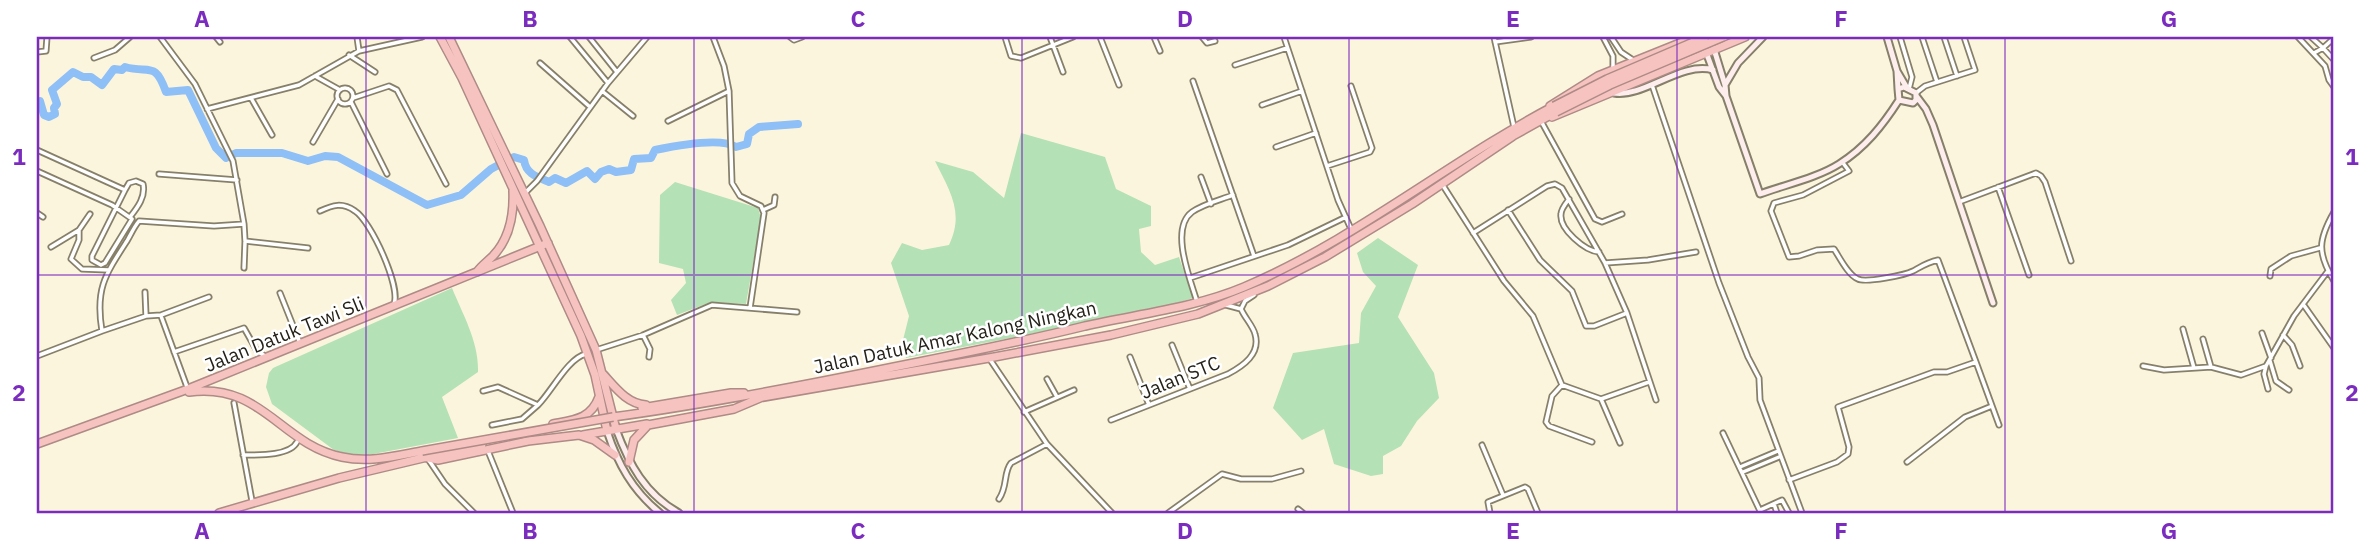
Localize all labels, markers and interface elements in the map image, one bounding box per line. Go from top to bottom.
text: A [194,3,210,33]
text: B [522,3,538,33]
text: C [851,3,866,33]
text: D [1177,3,1193,33]
text: E [1506,3,1520,33]
text: F [1834,3,1848,33]
text: G [2161,3,2177,33]
text: 1 [12,141,26,171]
text: 1 [2345,141,2359,171]
street label: Jalan Datuk Tawi Sli [201,291,367,377]
street label: Jalan Datuk Amar Kalong Ningkan [811,295,1099,379]
street label: Jalan STC [1137,350,1223,404]
text: 2 [12,377,26,407]
text: 2 [2345,377,2359,407]
text: A [194,515,210,545]
text: B [522,515,538,545]
text: C [851,515,866,545]
text: D [1177,515,1193,545]
text: E [1506,515,1520,545]
text: F [1834,515,1848,545]
text: G [2161,515,2177,545]

